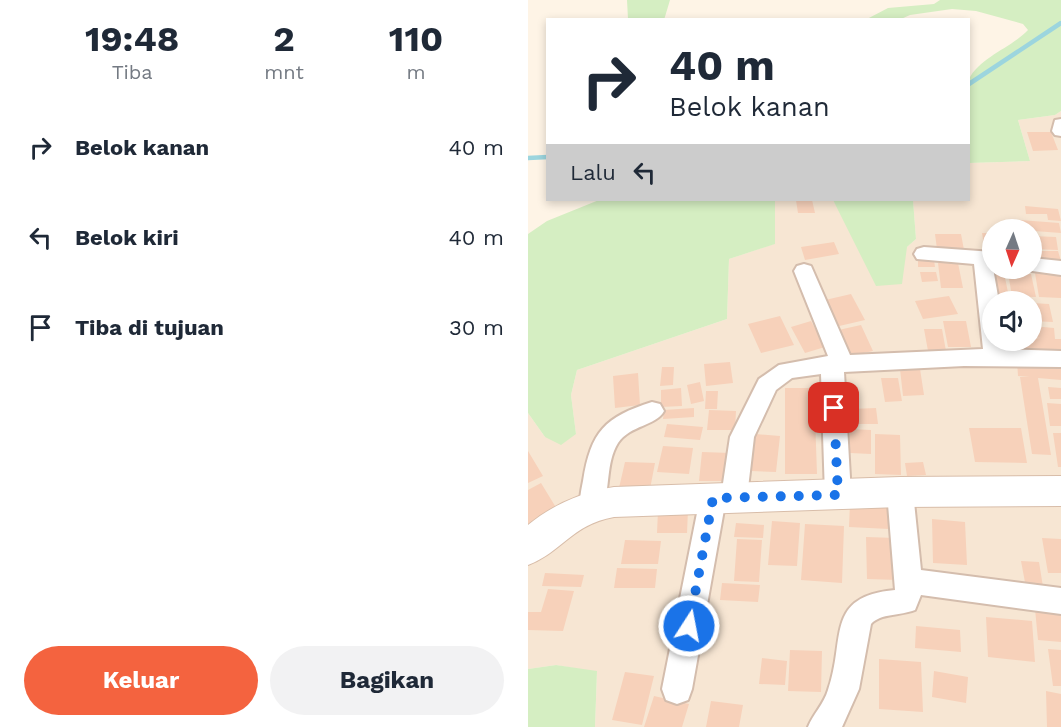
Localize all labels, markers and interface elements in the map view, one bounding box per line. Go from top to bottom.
text: 19:48 [85,18,179,60]
text: 2 [273,18,295,60]
text: 110 [389,18,443,60]
text: 40 m [669,41,775,90]
icon: right [570,42,648,120]
text: Tiba [112,60,153,84]
text: mnt [264,60,304,84]
text: m [406,60,426,84]
text: Belok kanan [669,91,830,123]
icon: right [24,131,57,164]
text: Belok kanan [75,135,209,160]
text: 40 m [448,135,504,160]
icon: left [628,156,661,189]
text: Lalu [570,160,616,185]
north arrow [982,219,1042,279]
map controls [982,219,1042,351]
icon: left [24,221,57,254]
text: Belok kiri [75,225,179,250]
text: 40 m [448,225,504,250]
button: sound [982,291,1042,351]
icon: arrive [24,311,57,344]
text: Tiba di tujuan [75,315,224,340]
text: 30 m [449,315,504,340]
pin [808,382,859,433]
icon: arrive [817,391,850,424]
position arrow [657,594,721,658]
button: Keluar [24,646,258,715]
button: Bagikan [270,646,504,715]

